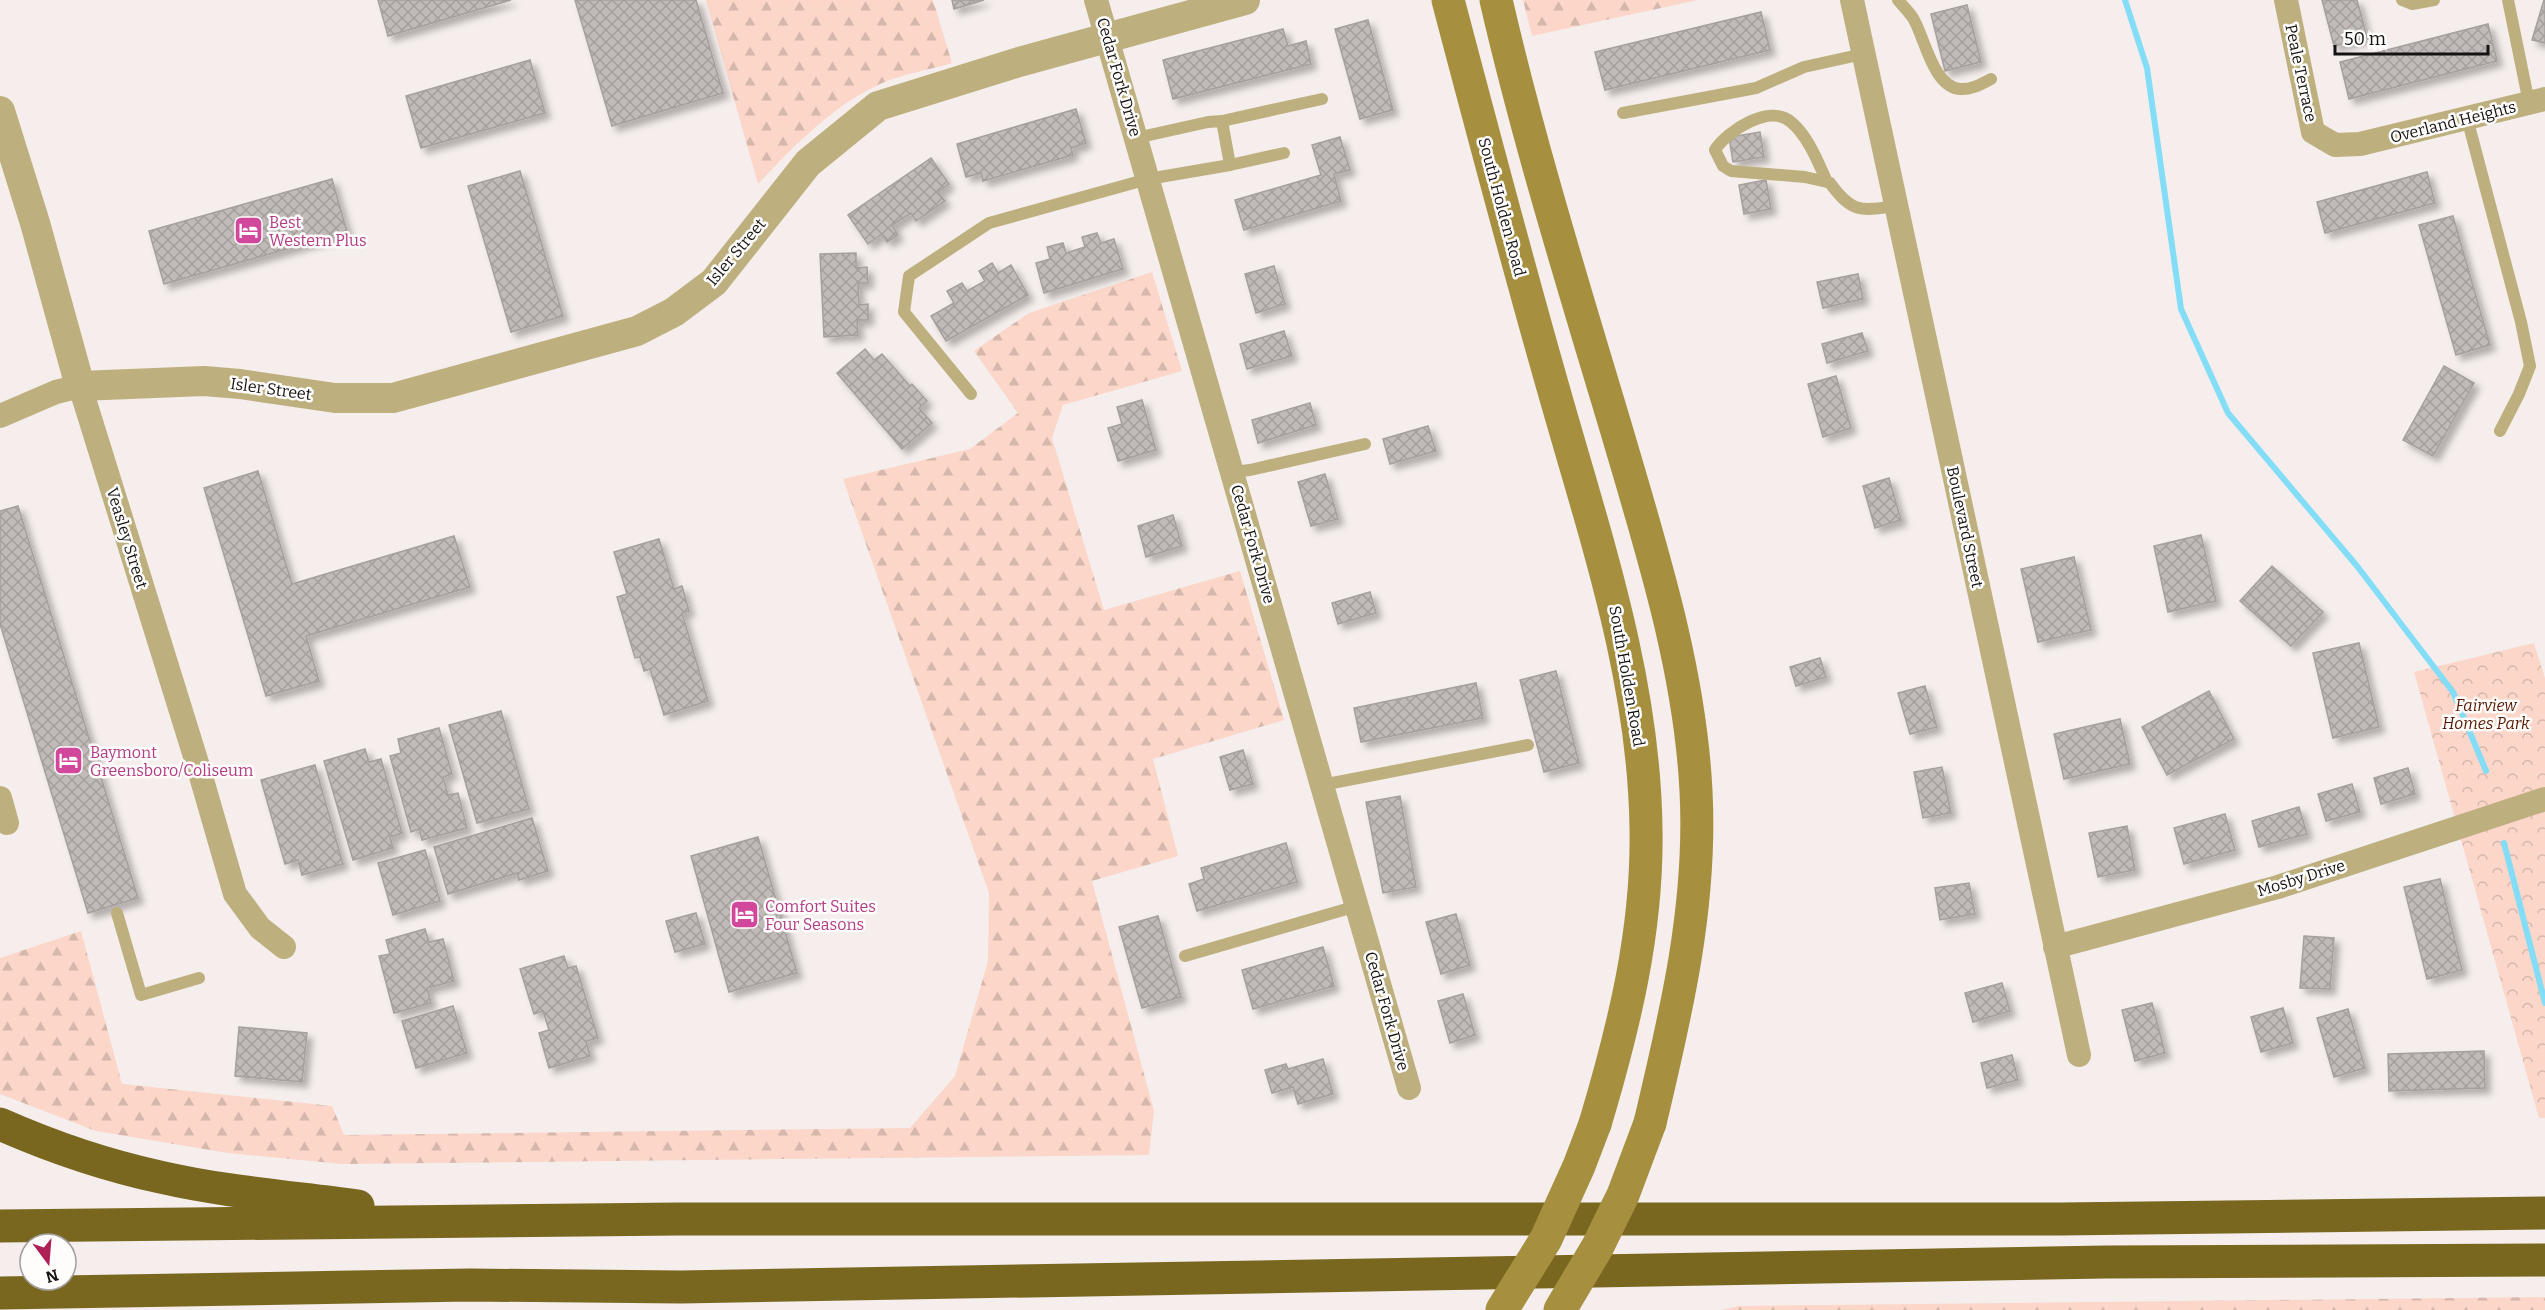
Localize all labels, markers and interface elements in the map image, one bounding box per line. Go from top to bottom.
street label: Cedar Fork Drive [1093,15,1145,139]
scale bar [2335,18,2488,56]
street label: Peale Terrace [2281,22,2321,124]
text: 50 m [2344,28,2386,50]
street label: Overland Heights [2388,97,2518,147]
street label: South Holden Road [1474,136,1530,279]
place label: Best Western Plus [269,213,367,250]
street label: Isler Street [702,214,770,289]
hotel icon: Best Western Plus [232,215,264,247]
street label: Isler Street [229,374,313,404]
street label: Boulevard Street [1943,465,1987,590]
street label: Cedar Fork Drive [1227,482,1279,606]
street label: Veasley Street [103,485,151,591]
street label: South Holden Road [1605,604,1649,748]
park label: Fairview Homes Park [2442,696,2530,733]
place label: Baymont Greensboro/Coliseum [90,743,253,780]
hotel icon: Baymont Greensboro/Coliseum [53,745,85,777]
street label: Mosby Drive [2255,856,2347,900]
place label: Comfort Suites Four Seasons [765,897,876,934]
hotel icon: Comfort Suites Four Seasons [728,899,760,931]
street label: Cedar Fork Drive [1361,949,1413,1073]
north arrow [18,1232,78,1292]
text: N [43,1265,61,1287]

